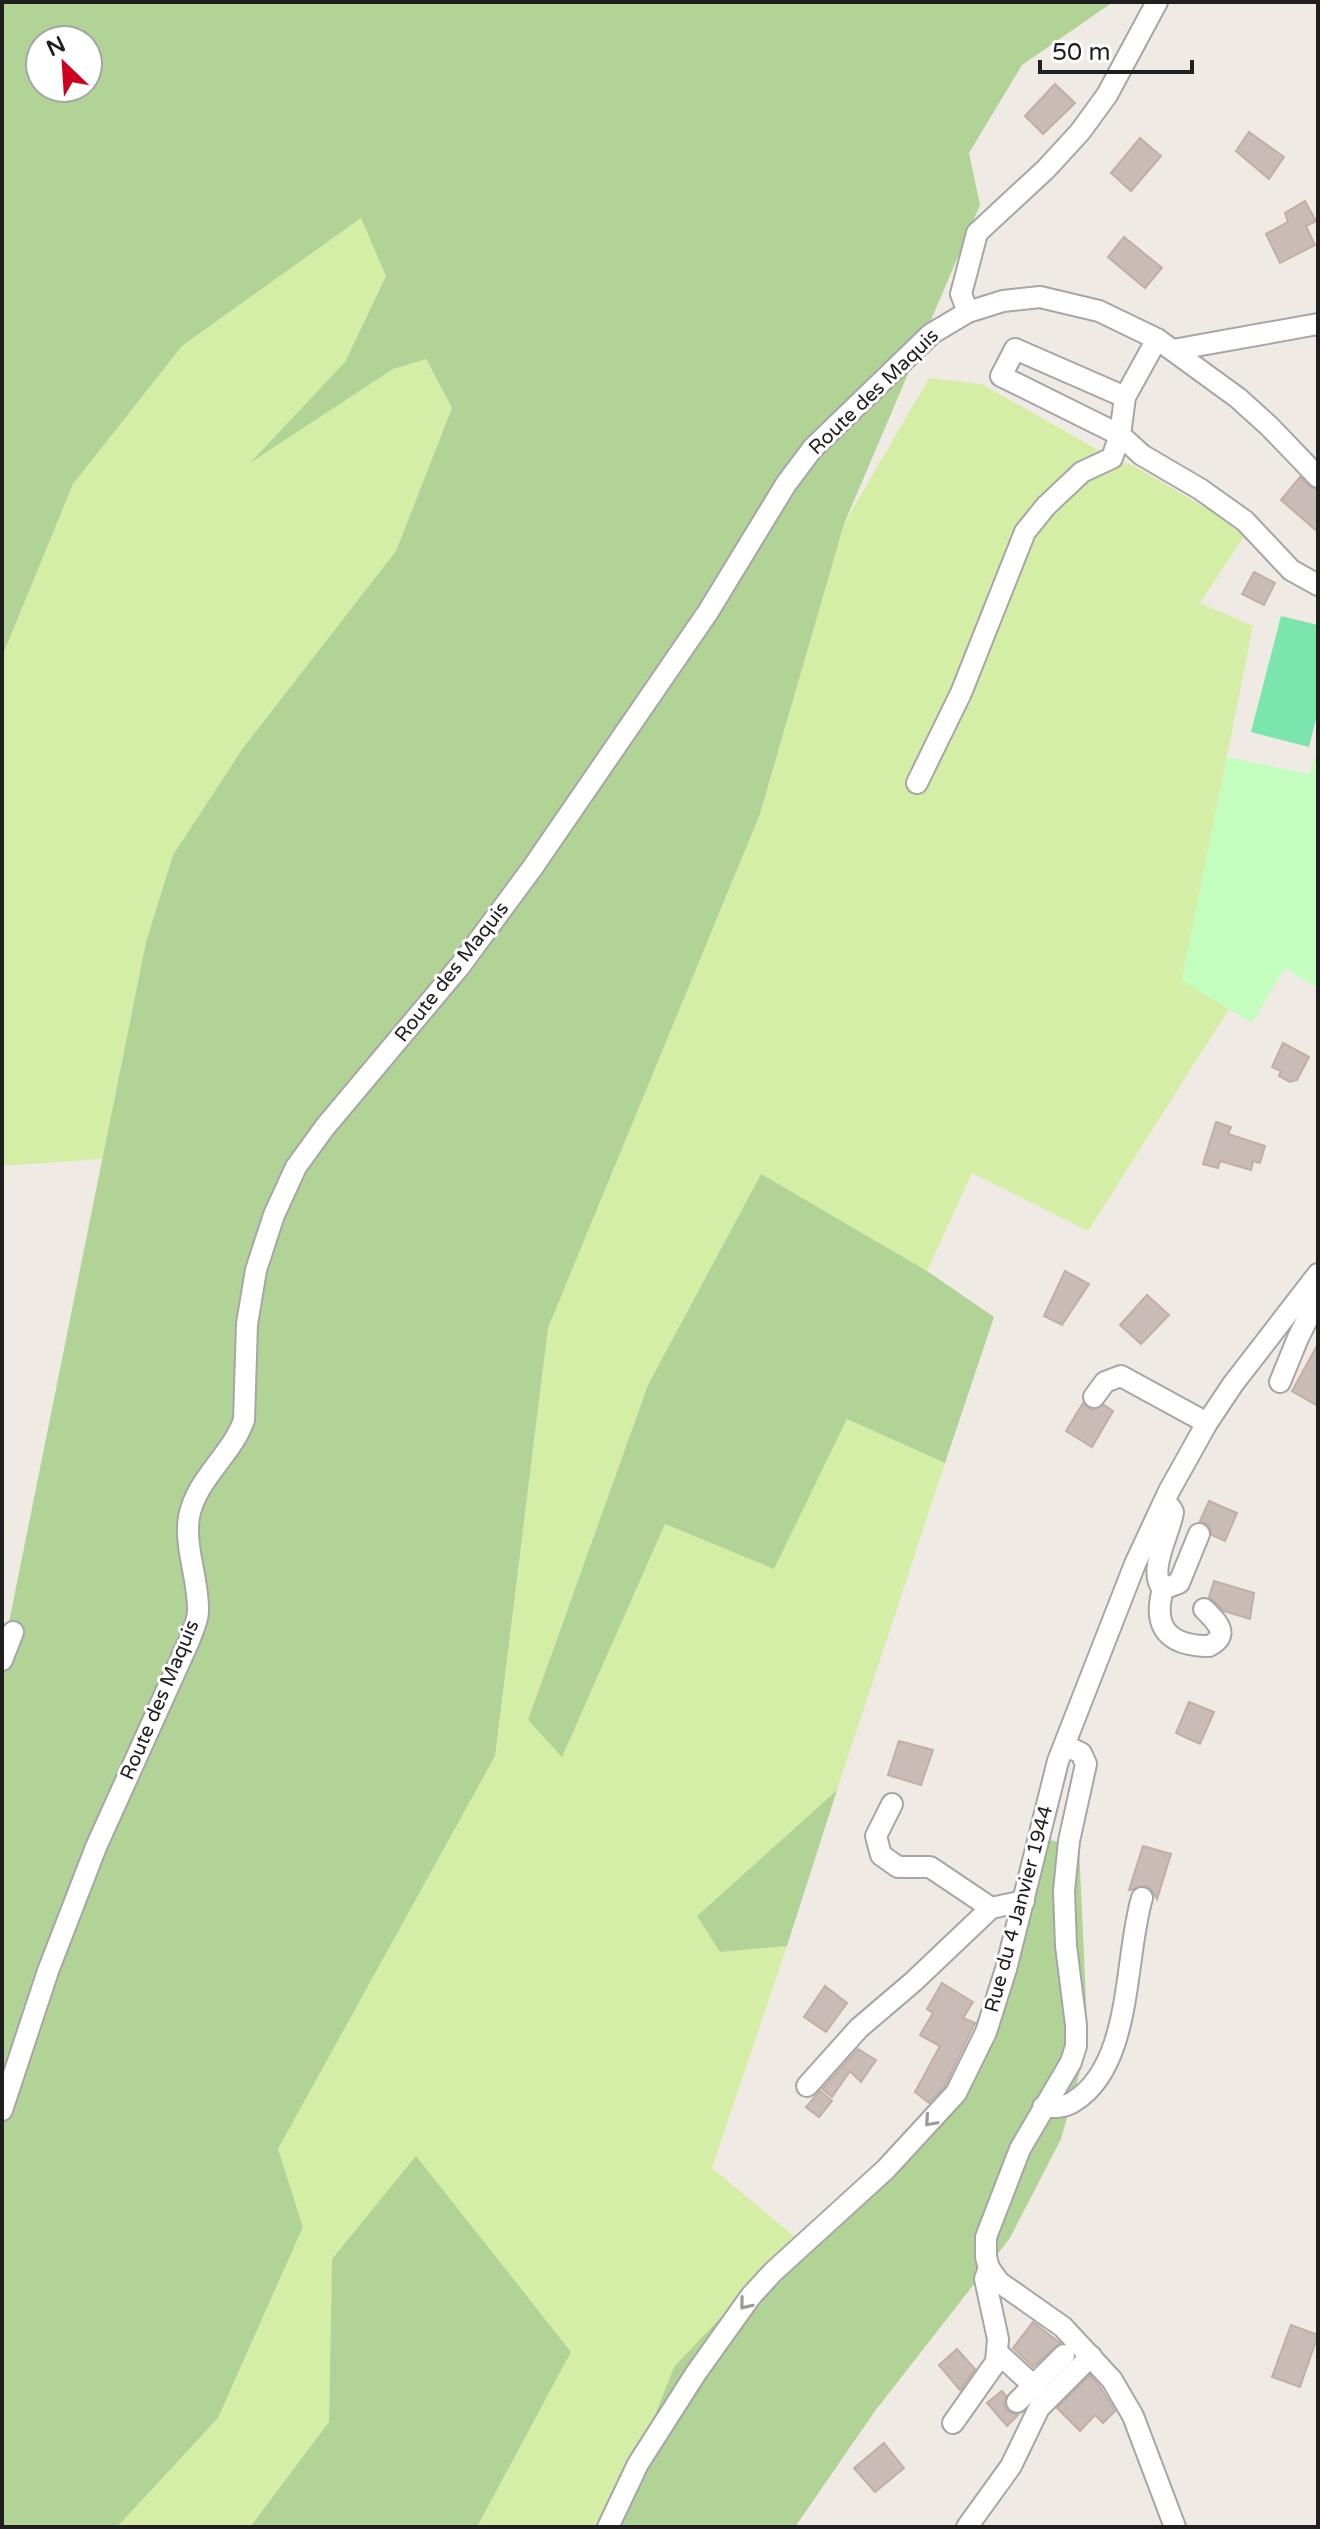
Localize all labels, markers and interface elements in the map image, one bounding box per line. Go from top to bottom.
north arrow [24,24,104,104]
scale bar [1040,24,1192,74]
text: N [42,31,69,62]
text: 50 m [1052,38,1110,67]
street label: Route des Maquis [804,324,944,460]
street label: Route des Maquis [390,897,514,1047]
street label: Route des Maquis [115,1616,205,1784]
street label: Rue du 4 Janvier 1944 [980,1803,1058,2015]
one-way arrow [925,2112,939,2127]
one-way arrow [741,2295,755,2310]

